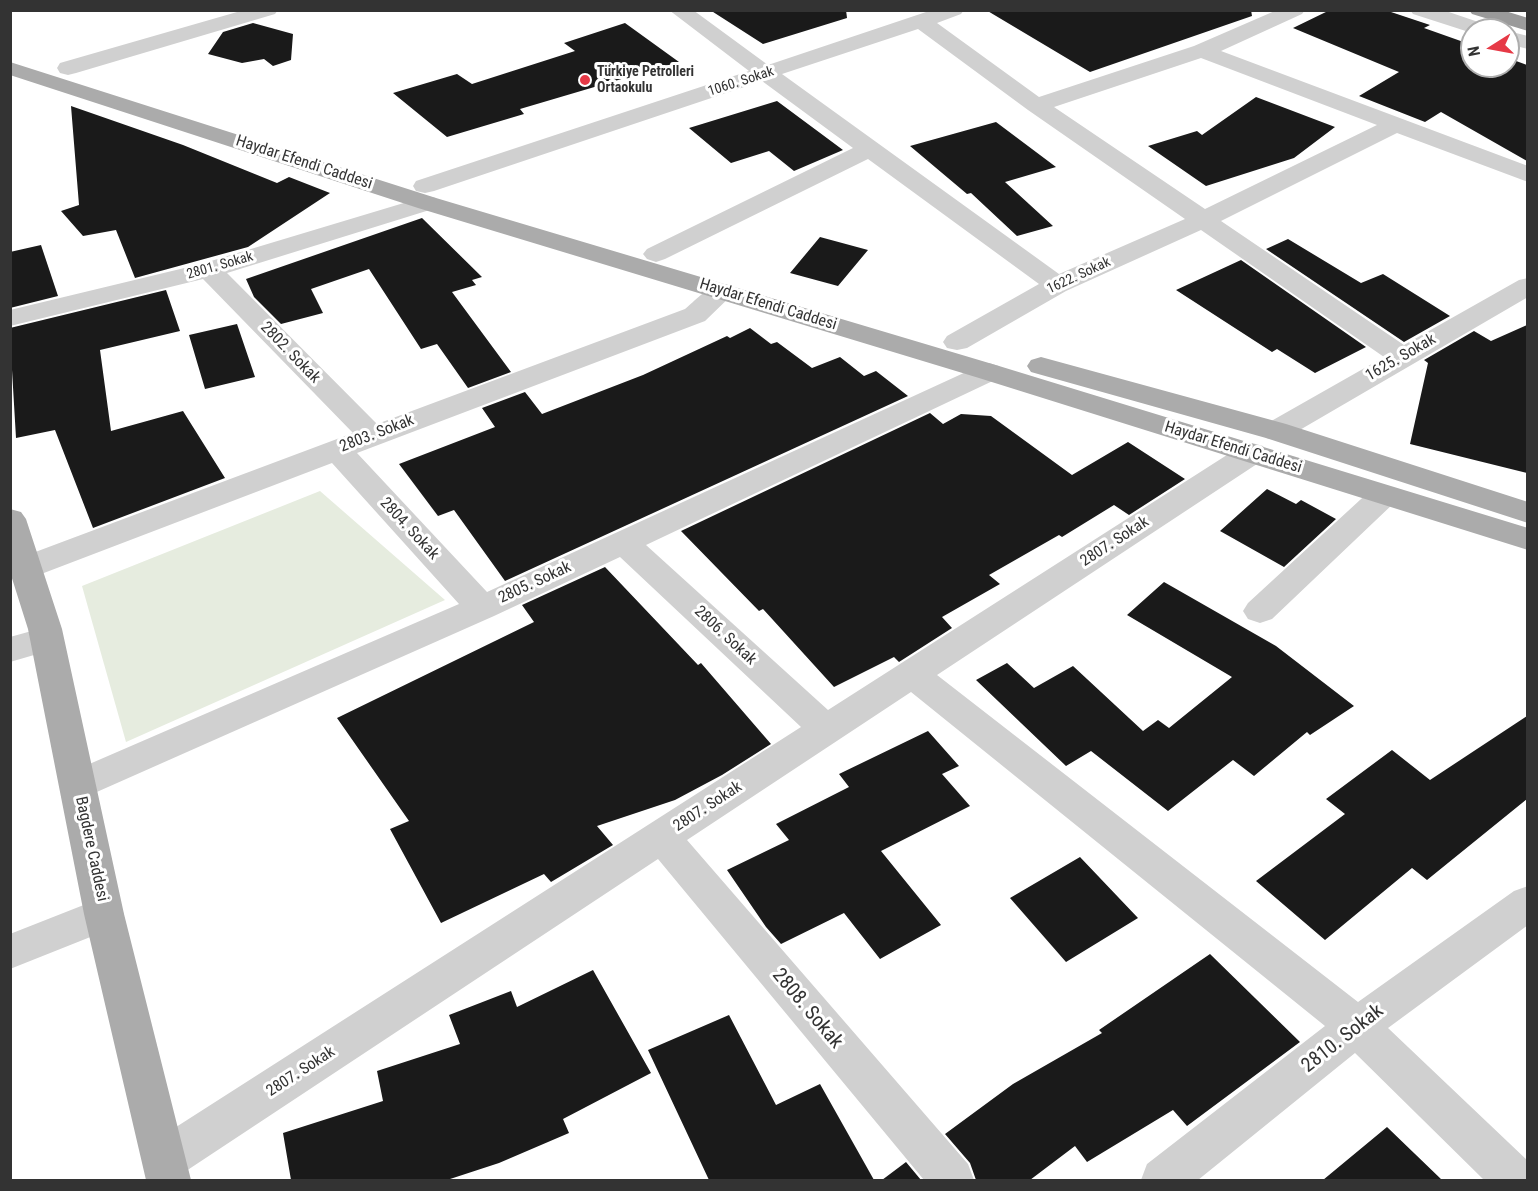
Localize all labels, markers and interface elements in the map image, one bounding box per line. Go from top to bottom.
north arrow [1460,18,1520,78]
text: N [1464,45,1484,58]
street label: 1060. Sokak [706,63,776,101]
place label: Türkiye Petrolleri Ortaokulu [597,64,694,96]
marker: Türkiye Petrolleri Ortaokulu [578,73,592,87]
street label: Haydar Efendi Caddesi [233,132,375,194]
street label: 2801. Sokak [185,249,255,283]
street label: 1622. Sokak [1045,254,1113,298]
street label: Haydar Efendi Caddesi [697,275,839,335]
street label: 2802. Sokak [256,318,324,388]
street label: 1625. Sokak [1362,330,1440,386]
street label: 2803. Sokak [337,411,417,457]
street label: Haydar Efendi Caddesi [1162,418,1304,478]
street label: 2804. Sokak [375,494,443,564]
street label: 2807. Sokak [1077,513,1153,571]
street label: 2805. Sokak [496,558,574,608]
street label: 2806. Sokak [690,602,760,670]
street label: 2807. Sokak [670,778,746,836]
street label: Bagdere Caddesi [71,795,111,903]
street label: 2808. Sokak [767,964,847,1054]
street label: 2810. Sokak [1297,1000,1389,1078]
street label: 2807. Sokak [263,1043,339,1101]

